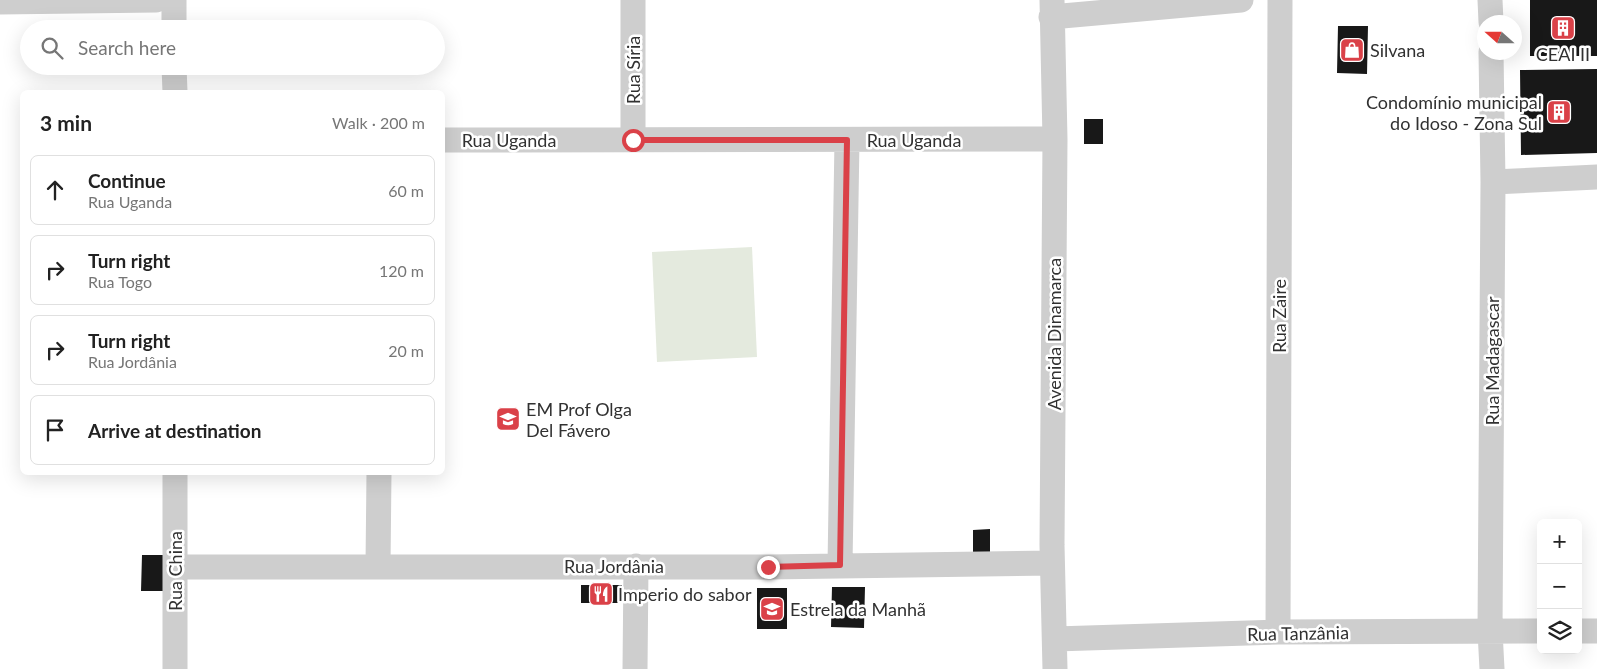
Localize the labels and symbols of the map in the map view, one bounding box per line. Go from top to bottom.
north arrow [1477,15,1522,60]
building icon: CEAI II [1550,15,1576,41]
street label: Rua Síria [622,36,644,104]
shop icon: Silvana [1339,37,1365,63]
place label: Silvana [1370,39,1425,61]
place label: CEAI II [1536,43,1590,65]
place label: Condomínio municipal do Idoso - Zona Sul [1366,91,1542,134]
building icon: Condomínio municipal do Idoso - Zona Sul [1546,99,1572,125]
street label: Rua Uganda [462,129,556,151]
route start [622,129,645,152]
street label: Rua Uganda [867,129,961,151]
street label: Avenida Dinamarca [1043,258,1065,410]
street label: Rua Zaire [1268,279,1290,353]
street label: Rua Madagascar [1481,296,1503,426]
place label: EM Prof Olga Del Fávero [526,398,632,441]
school or university icon: EM Prof Olga Del Fávero [495,406,521,432]
street label: Rua China [164,531,186,611]
street label: Rua Jordânia [564,555,664,577]
route end [757,556,780,579]
restaurant icon: Imperio do sabor [588,581,614,607]
place label: Imperio do sabor [618,583,752,605]
school or university icon: Estrela da Manhã [759,596,785,622]
place label: Estrela da Manhã [790,598,926,620]
street label: Rua Tanzânia [1247,621,1349,645]

